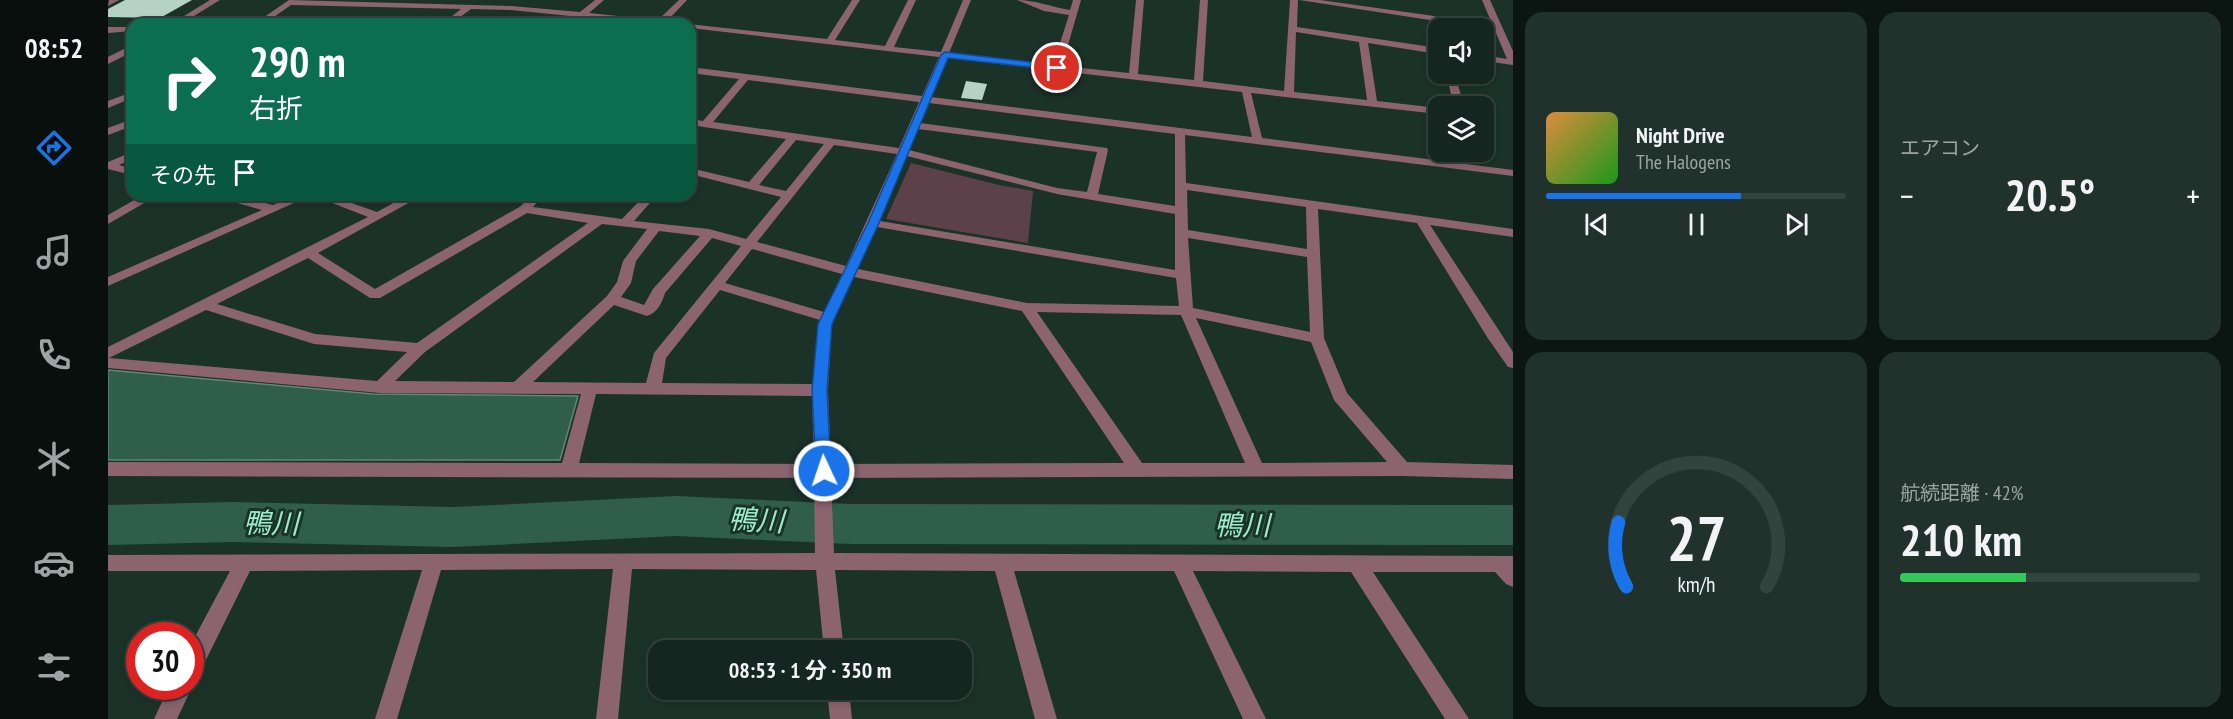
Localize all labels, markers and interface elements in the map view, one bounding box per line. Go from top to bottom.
map controls [1428,18,1494,162]
button: sound [1428,18,1494,84]
text: 08:52 [25,31,83,65]
text: 290 m [249,34,346,89]
icon: right [150,42,228,120]
pin [1031,42,1082,93]
icon: arrive [1040,51,1073,84]
text: 右折 [249,91,303,125]
button: layers [1428,96,1494,162]
text: Night Drive [1636,121,1725,149]
icon: directions [33,127,75,169]
text: エアコン [1900,135,1980,161]
text: The Halogens [1636,149,1731,175]
icon: arrive [228,156,261,189]
text: その先 [150,161,216,189]
text: 20.5° [2005,165,2095,223]
text: − [1900,174,1914,217]
text: + [2186,174,2200,217]
icon: previous [1580,208,1613,241]
icon: pause [1680,208,1713,241]
icon: next [1780,208,1813,241]
icon: music [33,231,75,273]
icon: phone [33,334,75,376]
icon: climate [33,438,75,480]
position arrow [792,439,856,503]
text: 航続距離 · 42% [1900,480,2023,506]
text: 27 [1666,497,1726,578]
water label: 鴨川 [727,500,788,540]
water label: 鴨川 [243,504,302,542]
water label: 鴨川 [1214,506,1273,543]
text: 210 km [1900,510,2022,568]
icon: car [33,542,75,584]
text: km/h [1677,570,1715,598]
speed limit sign: 30 [126,622,204,700]
icon: filters [33,646,75,688]
text: 08:53 · 1 分 · 350 m [729,656,891,684]

